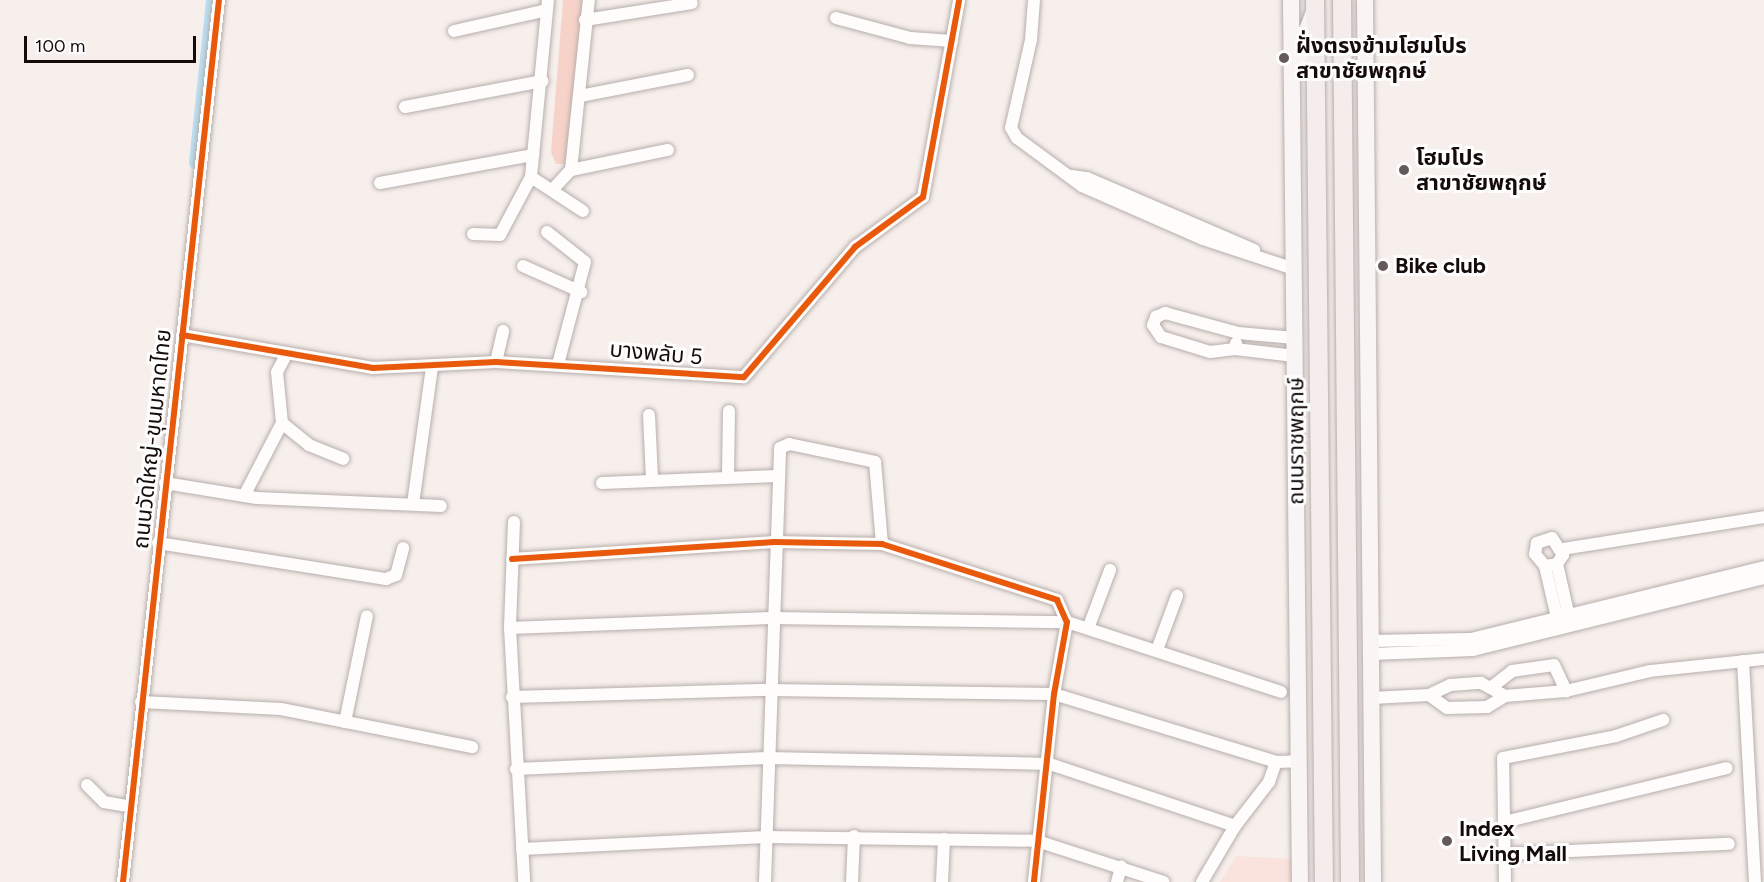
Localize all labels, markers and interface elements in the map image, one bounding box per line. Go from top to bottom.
scale bar [27,24,200,62]
place label: ฝั่งตรงข้ามโฮมโปร สาขาชัยพฤกษ์ [1296,32,1467,84]
text: 100 m [35,35,85,57]
marker: ฝั่งตรงข้ามโฮมโปร สาขาชัยพฤกษ์ [1277,51,1291,65]
place label: โฮมโปร สาขาชัยพฤกษ์ [1416,144,1547,196]
marker: โฮมโปร สาขาชัยพฤกษ์ [1397,163,1411,177]
place label: Bike club [1395,253,1486,279]
marker: Bike club [1376,259,1390,273]
street label: ถนนวัดใหญ่-ขุนมหาดไทย [127,328,177,550]
street label: บางพลับ 5 [608,336,704,370]
street label: ถนนราชพฤกษ์ [1283,377,1309,505]
place label: Index Living Mall [1459,815,1567,866]
marker: Index Living Mall [1440,834,1454,848]

